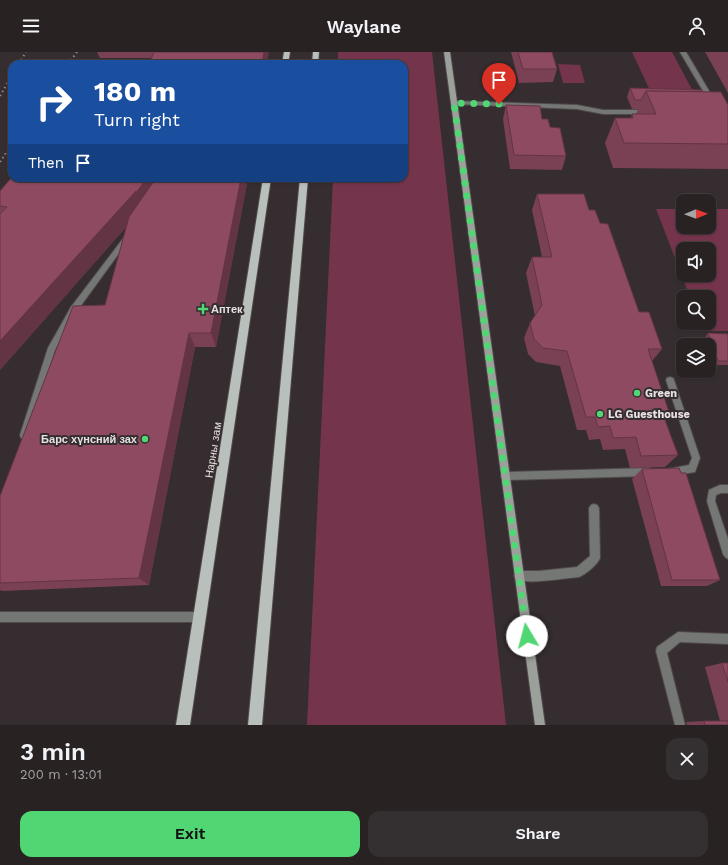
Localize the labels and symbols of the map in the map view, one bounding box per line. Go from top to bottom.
pin [482,63,516,104]
north arrow [676,194,716,234]
place label: Аптек [211,303,243,316]
marker: Аптек [198,304,208,314]
place label: Green [645,387,677,400]
marker: Green [632,388,642,398]
place label: LG Guesthouse [608,408,690,421]
marker: LG Guesthouse [595,409,605,419]
street label: Нарны зам [203,421,224,479]
place label: Барс хүнсний зах [41,433,138,446]
marker: Барс хүнсний зах [140,434,150,444]
position arrow [506,615,548,657]

